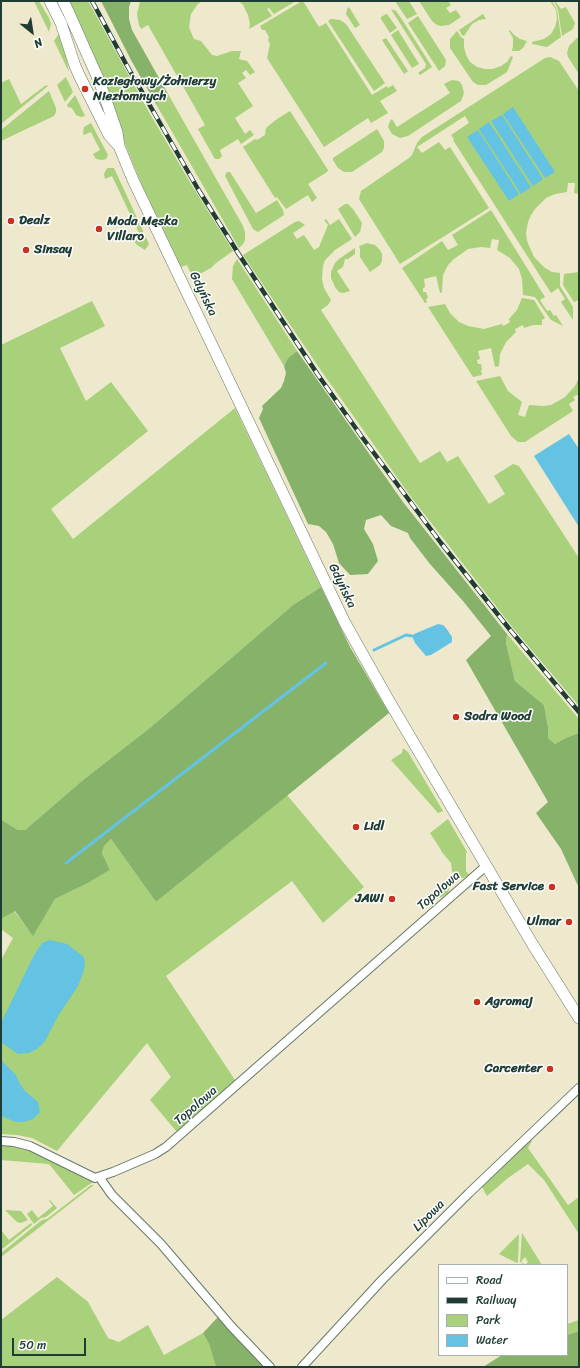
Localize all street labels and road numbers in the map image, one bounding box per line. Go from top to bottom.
street label: Gdyńska [186,269,220,319]
street label: Gdyńska [325,561,359,611]
street label: Topolowa [414,868,464,914]
street label: Topolowa [171,1083,221,1129]
street label: Lipowa [410,1197,448,1235]

